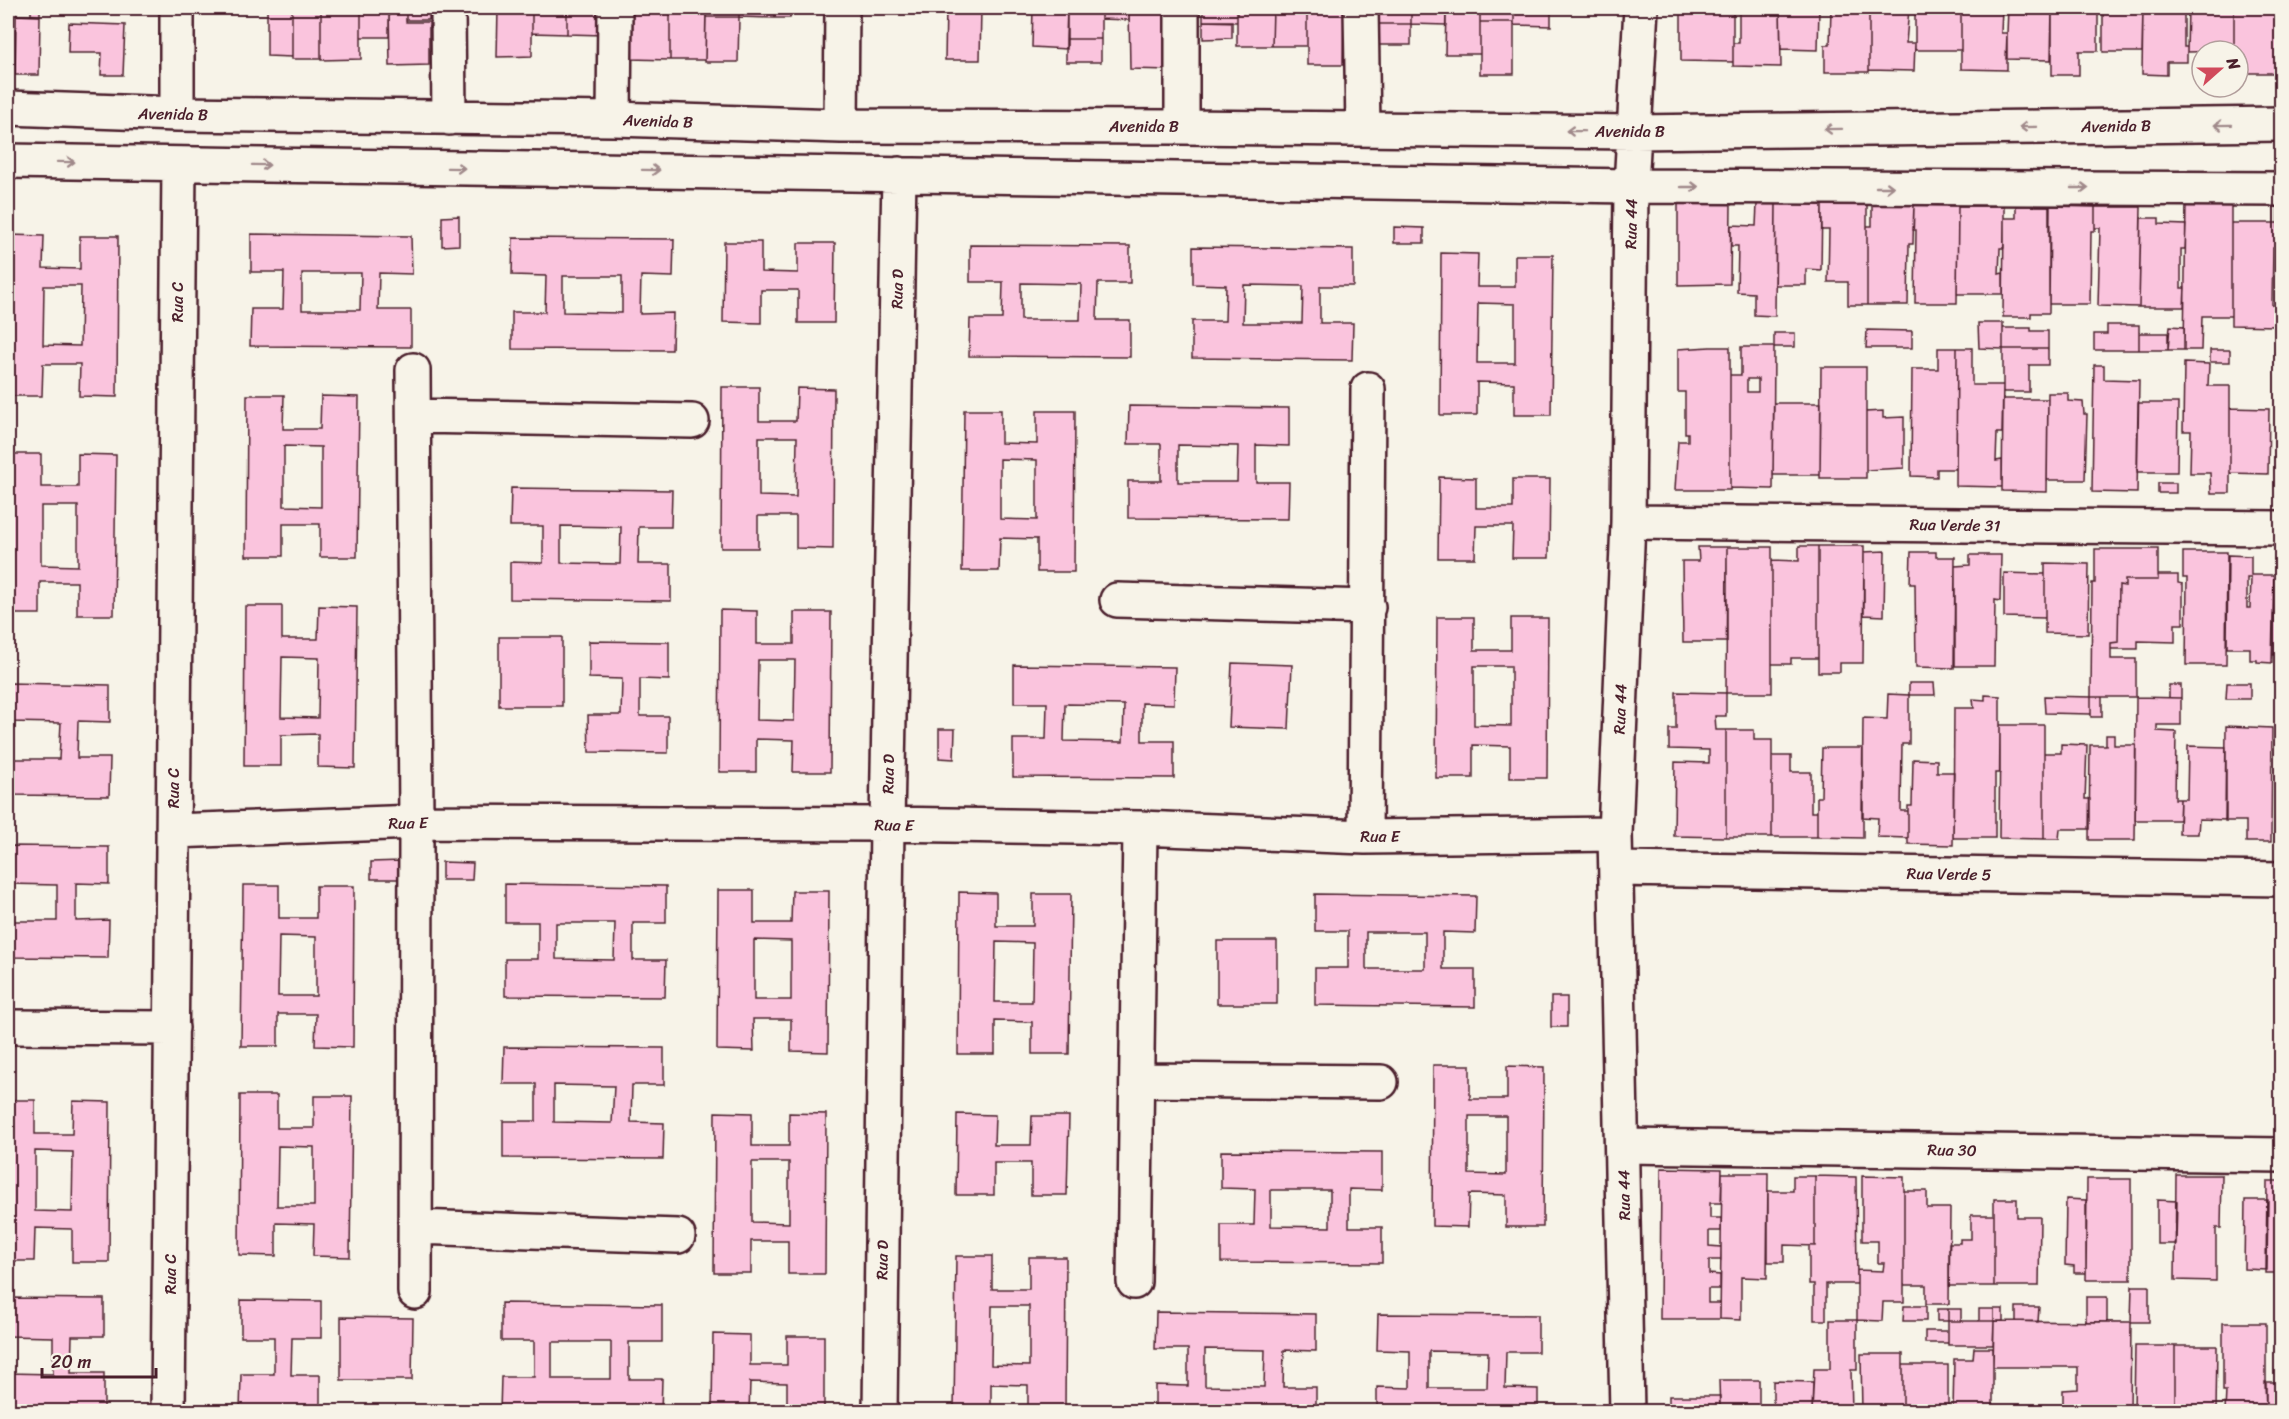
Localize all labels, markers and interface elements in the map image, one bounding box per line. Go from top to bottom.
north arrow [2190,39,2250,99]
text: N [2218,52,2249,75]
street label: Avenida B [137,99,208,129]
street label: Avenida B [622,105,693,137]
street label: Avenida B [2080,111,2151,141]
street label: Avenida B [1108,112,1179,141]
street label: Avenida B [1594,117,1665,146]
one-way arrow [2214,119,2234,131]
one-way arrow [2019,121,2039,133]
one-way arrow [1824,124,1844,135]
one-way arrow [1566,125,1586,137]
one-way arrow [55,156,75,168]
one-way arrow [250,160,270,171]
one-way arrow [445,162,465,174]
one-way arrow [640,165,660,176]
one-way arrow [1679,181,1699,193]
one-way arrow [1874,181,1894,193]
one-way arrow [2069,182,2089,194]
street label: Rua 44 [1616,199,1646,249]
street label: Rua D [882,268,912,309]
street label: Rua C [163,282,192,322]
street label: Rua Verde 31 [1909,510,2001,540]
street label: Rua 44 [1605,683,1635,735]
street label: Rua D [873,753,903,794]
street label: Rua C [159,768,188,808]
street label: Rua E [388,808,429,838]
street label: Rua E [874,810,915,840]
street label: Rua E [1360,822,1401,851]
street label: Rua Verde 5 [1906,859,1992,889]
street label: Rua 30 [1927,1135,1977,1165]
street label: Rua 44 [1609,1170,1639,1220]
street label: Rua D [867,1239,897,1280]
street label: Rua C [156,1254,185,1294]
scale bar [42,1341,156,1379]
text: 20 m [51,1346,91,1378]

